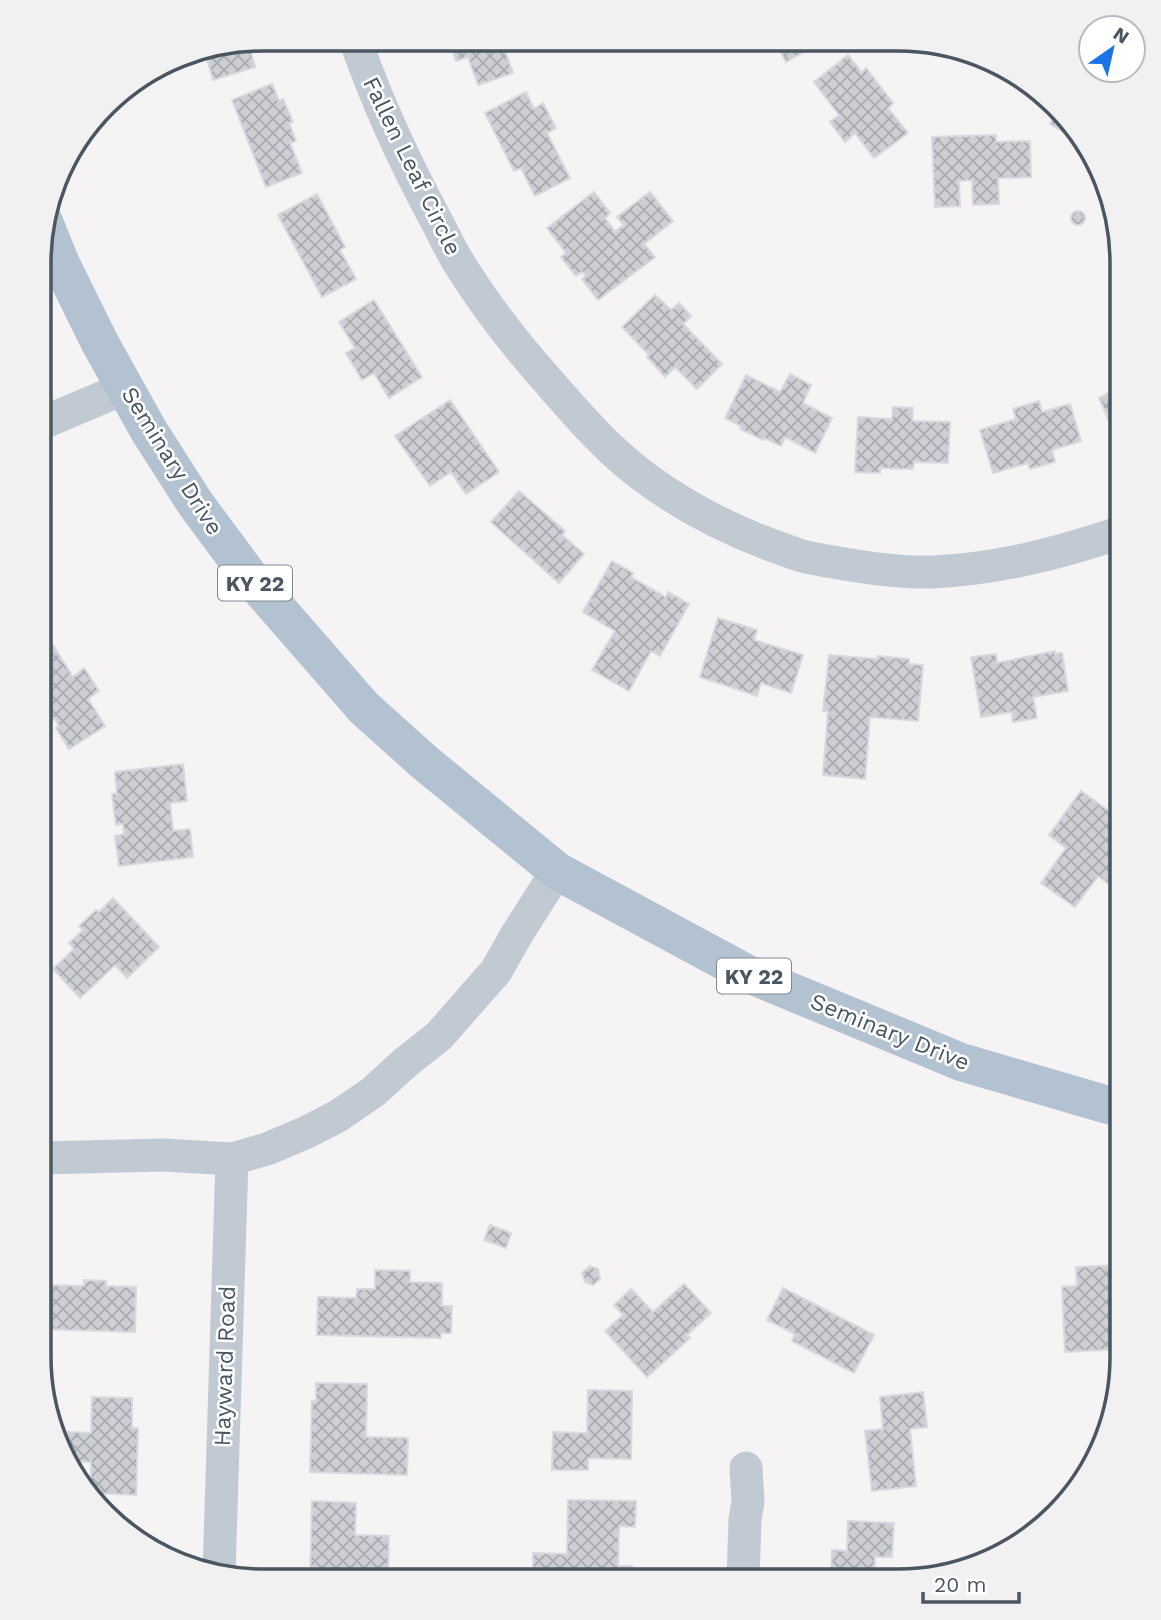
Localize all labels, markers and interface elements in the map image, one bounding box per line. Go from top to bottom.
north arrow [1077,14,1147,84]
text: N [1109,22,1133,49]
street label: Fallen Leaf Circle [357,72,467,260]
street label: Seminary Drive [116,382,228,540]
road number: KY 22 [218,566,292,600]
road number: KY 22 [717,958,791,993]
street label: Seminary Drive [807,988,973,1076]
street label: Hayward Road [209,1285,241,1447]
scale bar [923,1560,1019,1604]
text: 20 m [934,1572,986,1597]

